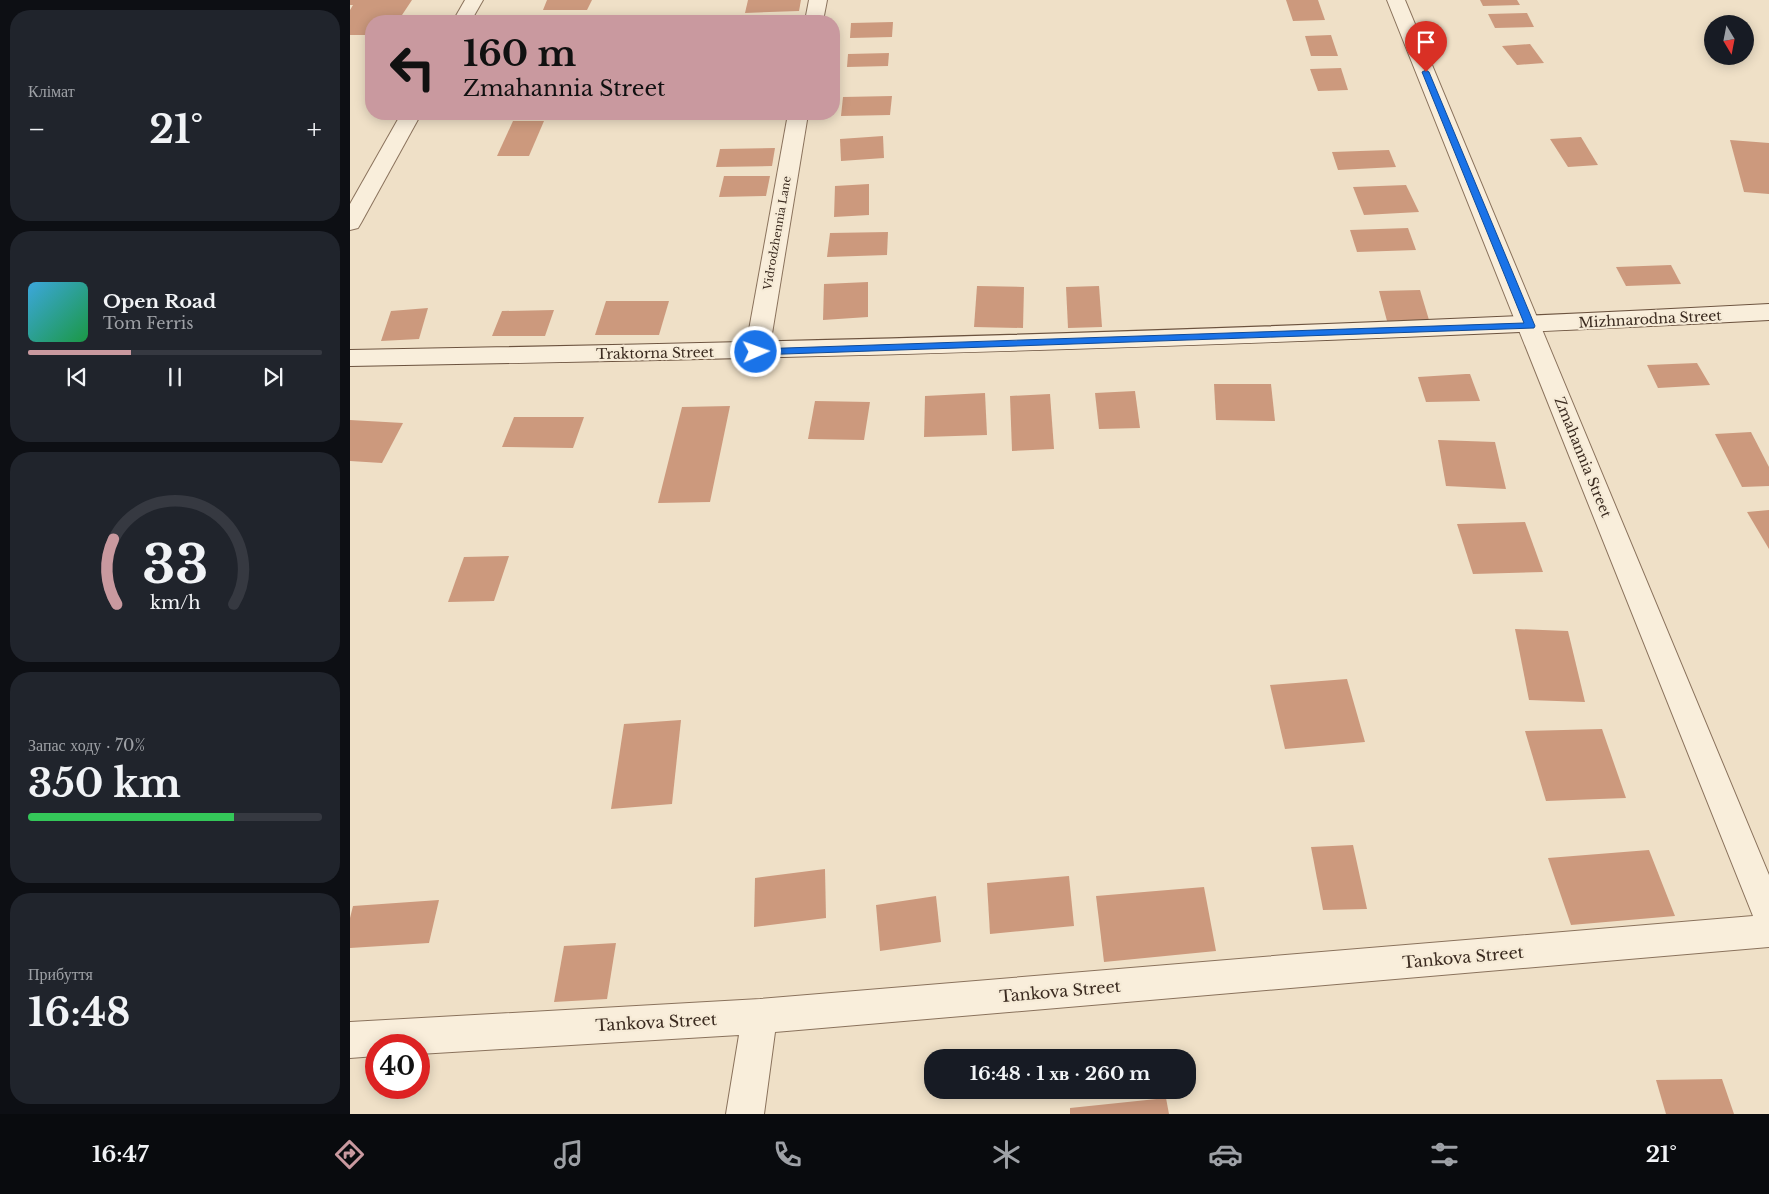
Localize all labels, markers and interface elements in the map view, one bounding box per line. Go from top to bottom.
north arrow [1704,15,1754,65]
map controls [1704,15,1754,65]
pin [1405,21,1447,72]
icon: arrive [1412,28,1440,56]
text: 160 m [463,32,576,75]
icon: left [380,35,445,100]
text: Zmahannia Street [463,75,665,102]
text: Клімат [28,81,75,101]
text: 21° [149,106,203,153]
text: − [28,112,46,147]
text: + [307,112,322,147]
street label: Vidrodzhennia Lane [760,175,794,292]
text: Open Road [103,290,216,313]
street label: Mizhnarodna Street [1578,306,1723,332]
text: Tom Ferris [103,313,194,333]
position arrow [729,325,781,377]
street label: Traktorna Street [596,343,715,363]
icon: previous [63,363,91,391]
icon: pause [161,363,189,391]
icon: next [259,363,287,391]
street label: Zmahannia Street [1551,394,1616,521]
text: 33 [142,533,208,597]
text: km/h [150,592,200,614]
text: Запас ходу · 70% [28,735,145,755]
text: 350 km [28,760,181,807]
street label: Tankova Street [1402,942,1524,972]
text: Прибуття [28,964,93,984]
street label: Tankova Street [999,976,1121,1006]
text: 16:48 [28,989,130,1036]
street label: Tankova Street [595,1009,717,1035]
speed limit sign: 40 [365,1034,430,1099]
text: 16:48 · 1 хв · 260 m [970,1062,1150,1085]
icon: directions [332,1137,367,1172]
icon: music [551,1137,586,1172]
icon: phone [770,1137,805,1172]
icon: climate [989,1137,1024,1172]
icon: car [1208,1137,1243,1172]
icon: filters [1427,1137,1462,1172]
text: 16:47 [92,1141,149,1168]
text: 21° [1646,1141,1677,1168]

